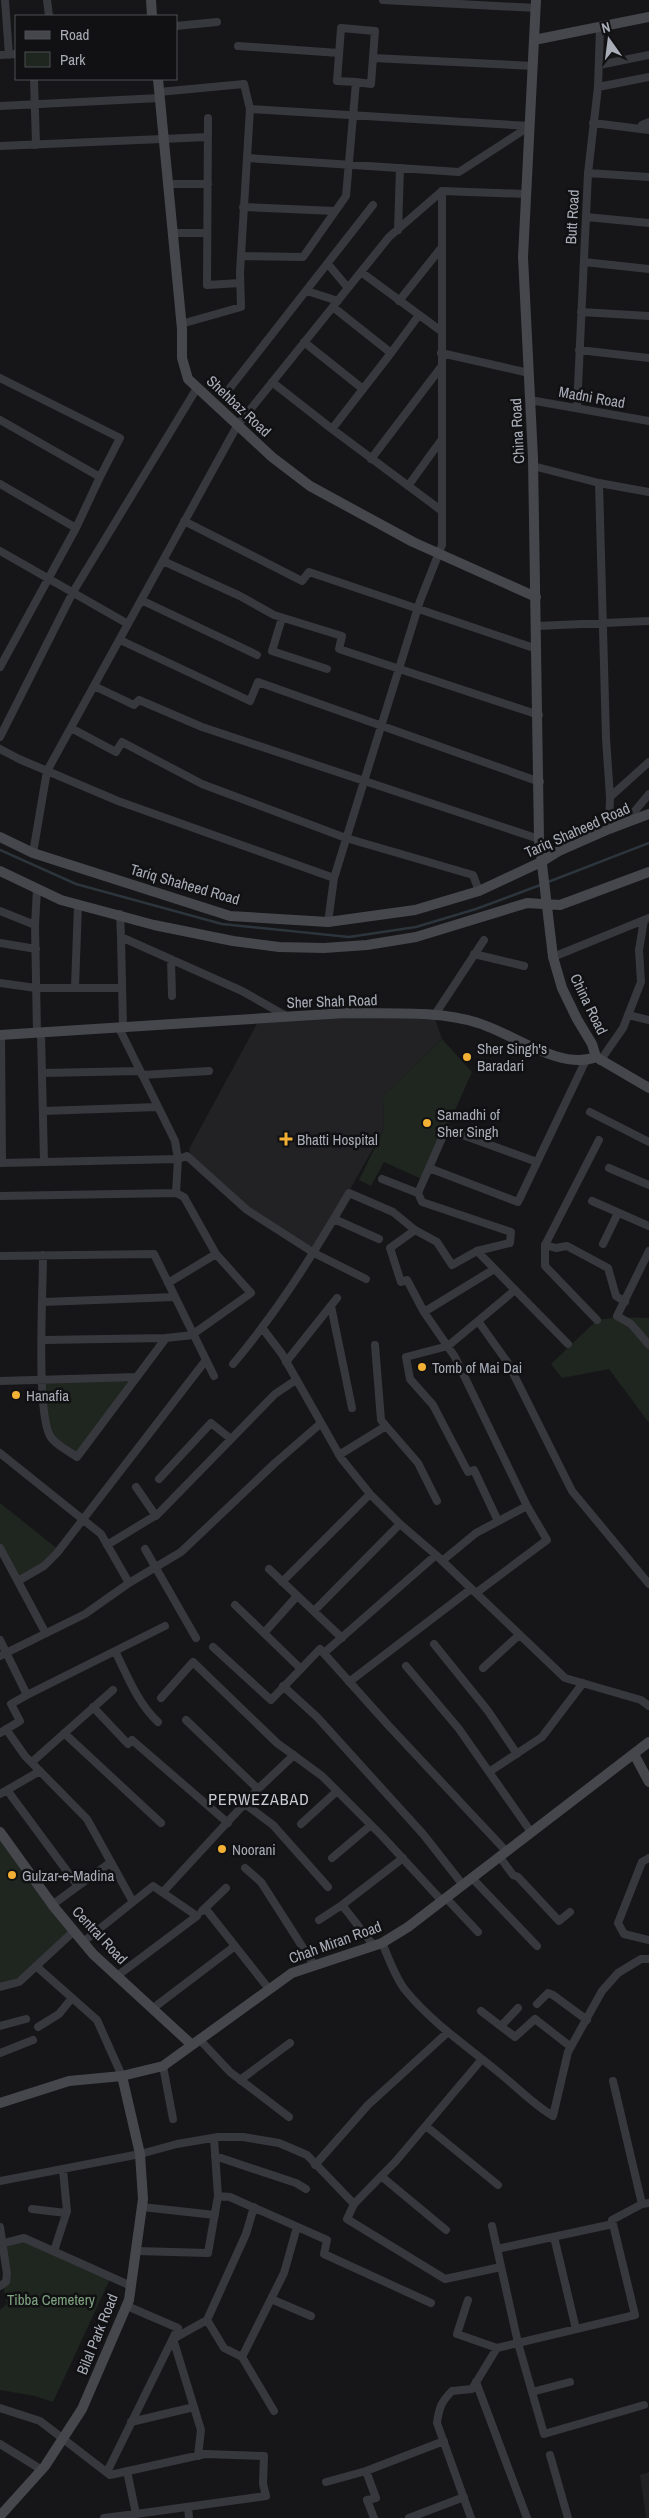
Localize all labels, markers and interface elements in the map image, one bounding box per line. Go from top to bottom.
legend [15,15,178,80]
north arrow [584,15,634,65]
text: N [600,18,612,37]
text: Road [60,24,89,45]
text: Park [60,49,86,70]
street label: Butt Road [560,189,584,245]
street label: Shehbaz Road [202,371,276,441]
street label: Madni Road [557,381,627,413]
street label: China Road [505,398,529,464]
street label: Tariq Shaheed Road [521,797,633,863]
street label: Tariq Shaheed Road [128,858,242,910]
street label: China Road [565,970,613,1038]
street label: Sher Shah Road [286,989,378,1013]
place label: Sher Singh's Baradari [477,1038,547,1076]
marker: Sher Singh's Baradari [461,1051,473,1063]
place label: Samadhi of Sher Singh [437,1104,500,1142]
marker: Samadhi of Sher Singh [421,1117,433,1129]
place label: Bhatti Hospital [297,1129,378,1150]
marker: Bhatti Hospital [279,1132,293,1146]
place label: Tomb of Mai Dai [432,1357,522,1378]
marker: Tomb of Mai Dai [416,1361,428,1373]
place label: Hanafia [26,1385,69,1406]
marker: Hanafia [10,1389,22,1401]
district label: PERWEZABAD [208,1788,310,1810]
place label: Noorani [232,1839,276,1860]
marker: Noorani [216,1843,228,1855]
place label: Gulzar-e-Madina [22,1865,114,1886]
marker: Gulzar-e-Madina [6,1869,18,1881]
street label: Central Road [68,1901,132,1969]
street label: Chah Miran Road [286,1916,384,1968]
park label: Tibba Cemetery [7,2289,96,2310]
street label: Bilal Park Road [71,2290,123,2378]

